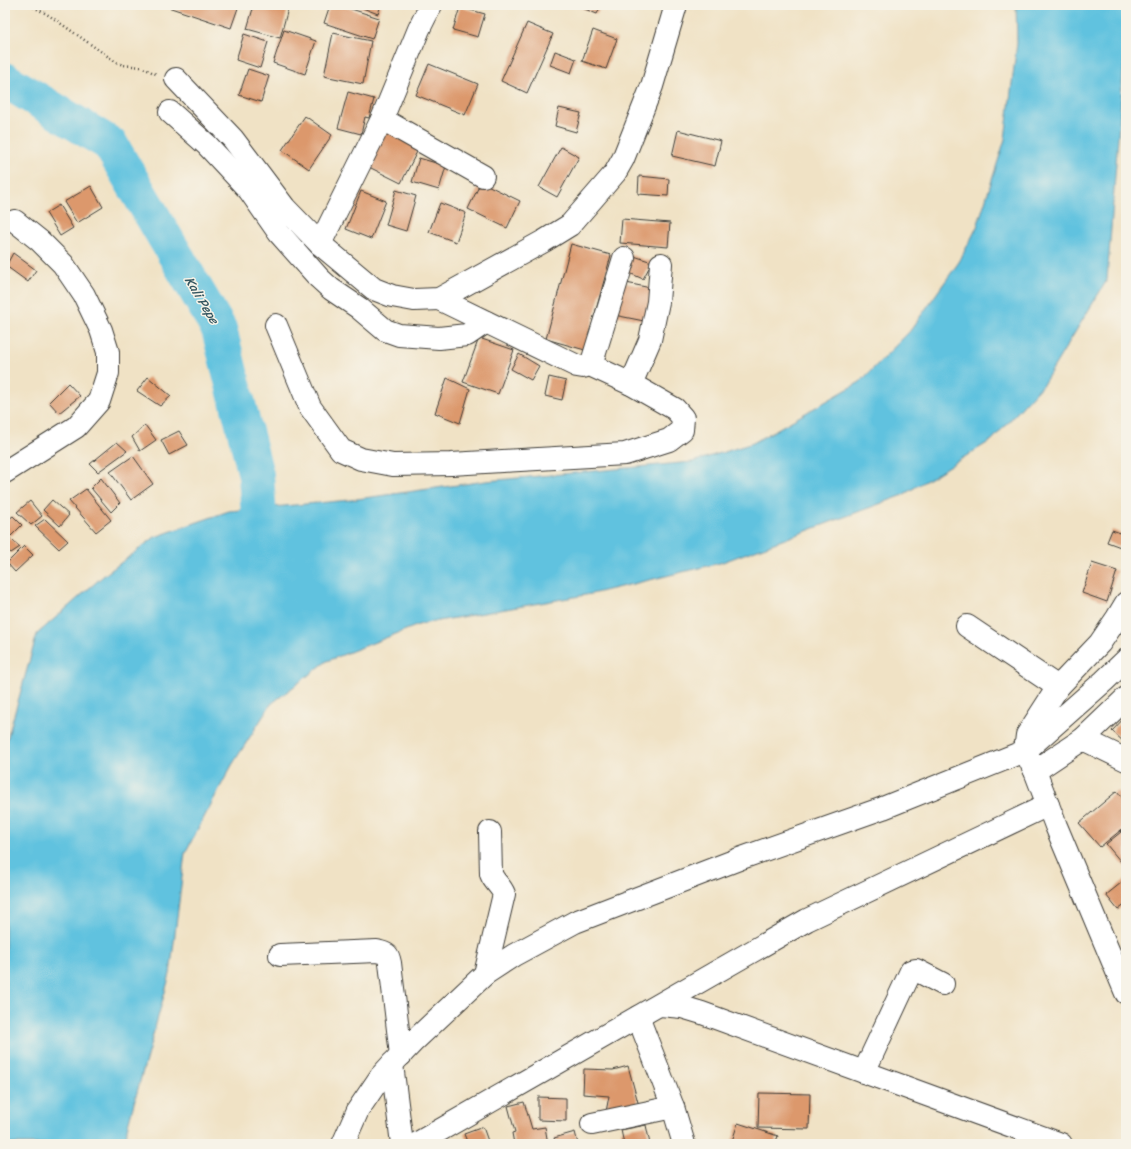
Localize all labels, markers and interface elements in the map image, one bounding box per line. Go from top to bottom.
water label: Kali Pepe [179,272,226,330]

